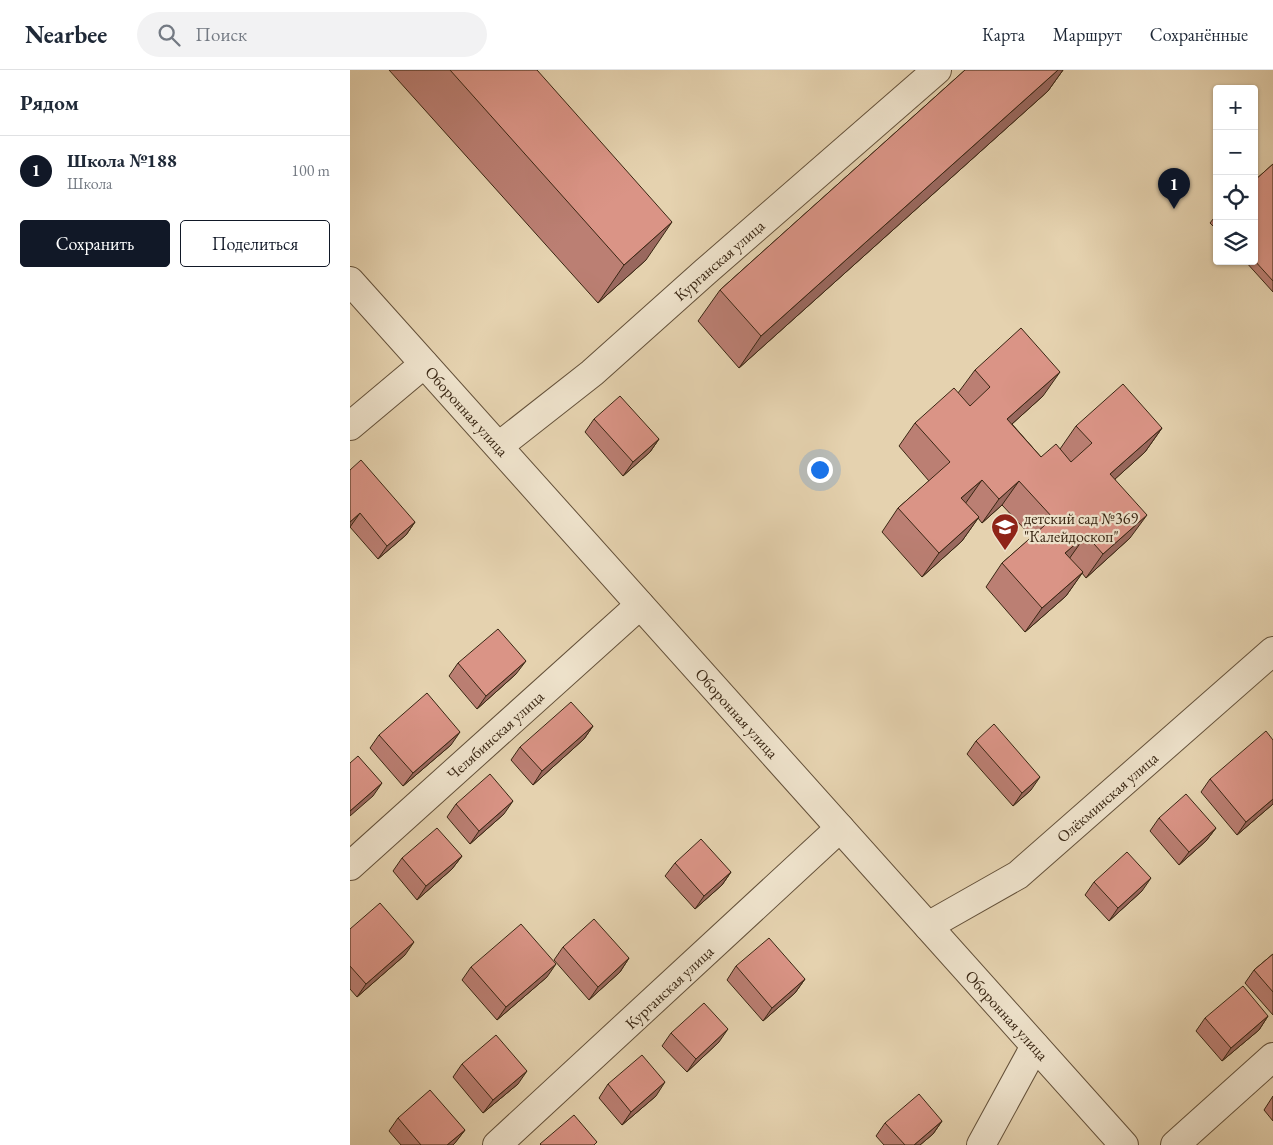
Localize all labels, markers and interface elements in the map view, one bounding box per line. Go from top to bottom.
search box [137,12,487,57]
text: Nearbee [25,19,107,50]
icon: search [155,21,183,49]
text: Поиск [195,22,247,47]
text: Карта [982,23,1025,46]
text: Маршрут [1053,23,1122,46]
text: Сохранённые [1150,23,1248,46]
map controls [1213,85,1258,265]
button: + [1213,85,1258,130]
text: Рядом [20,89,79,116]
button: − [1213,130,1258,175]
text: Школа №188 [67,148,177,173]
text: 1 [32,160,40,181]
text: 100 m [291,160,330,181]
pin: 1 [1158,168,1190,209]
text: Школа [67,173,112,194]
button: locate [1213,175,1258,220]
street label: Курганская улица [670,215,769,306]
button: Сохранить [20,220,170,267]
button: Поделиться [180,220,330,267]
button: layers [1213,220,1258,265]
street label: Оборонная улица [420,362,513,461]
your location [807,457,833,483]
place label: детский сад №369 "Калейдоскоп" [1024,508,1138,547]
school or university icon: детский сад №369 "Калейдоскоп" [990,512,1020,551]
street label: Оборонная улица [690,664,783,763]
street label: Челябинская улица [442,686,549,785]
street label: Олёкминская улица [1052,747,1163,847]
street label: Курганская улица [621,941,718,1034]
street label: Оборонная улица [960,966,1053,1065]

